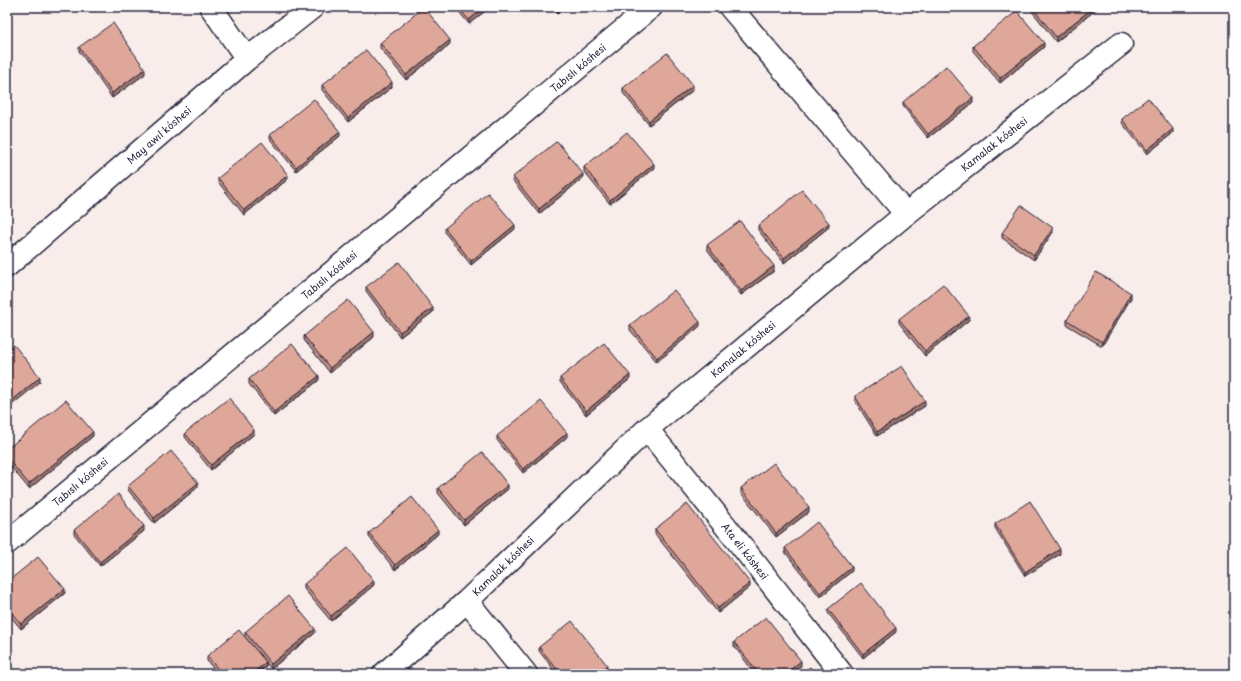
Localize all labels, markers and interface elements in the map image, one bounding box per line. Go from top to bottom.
street label: Tabıslı kóshesi [546,40,609,96]
street label: May awıl kóshesi [123,102,195,168]
street label: Kamalak kóshesi [957,113,1030,174]
street label: Tabıslı kóshesi [297,247,360,303]
street label: Kamalak kóshesi [707,317,778,380]
street label: Tabıslı kóshesi [48,454,111,510]
street label: Ata eli kóshesi [718,519,773,582]
street label: Kamalak kóshesi [469,532,537,599]

